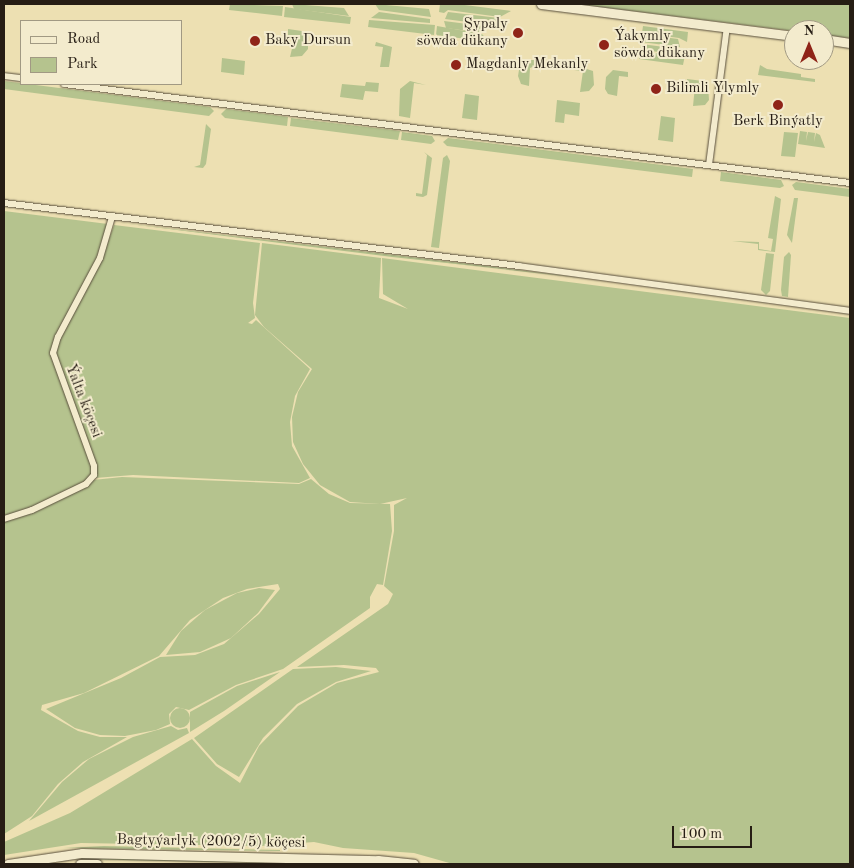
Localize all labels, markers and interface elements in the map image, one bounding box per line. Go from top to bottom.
place label: Şypaly söwda dükany [417,15,508,50]
legend [20,20,182,85]
north arrow [784,20,834,70]
text: N [804,24,814,38]
marker: Şypaly söwda dükany [512,27,524,39]
place label: Ýakymly söwda dükany [614,27,705,62]
text: Road [67,32,100,47]
place label: Baky Dursun [265,32,351,50]
marker: Baky Dursun [249,35,261,47]
marker: Ýakymly söwda dükany [598,39,610,51]
place label: Magdanly Mekanly [466,56,588,74]
text: Park [67,57,98,72]
marker: Magdanly Mekanly [450,59,462,71]
place label: Bilimli Ylymly [666,80,760,98]
marker: Bilimli Ylymly [650,83,662,95]
marker: Berk Binýatly [772,99,784,111]
place label: Berk Binýatly [733,113,823,131]
street label: Ýalta köçesi [61,362,105,440]
scale bar [674,816,754,848]
text: 100 m [680,827,722,842]
street label: Bagtyýarlyk (2002/5) köçesi [116,831,306,853]

